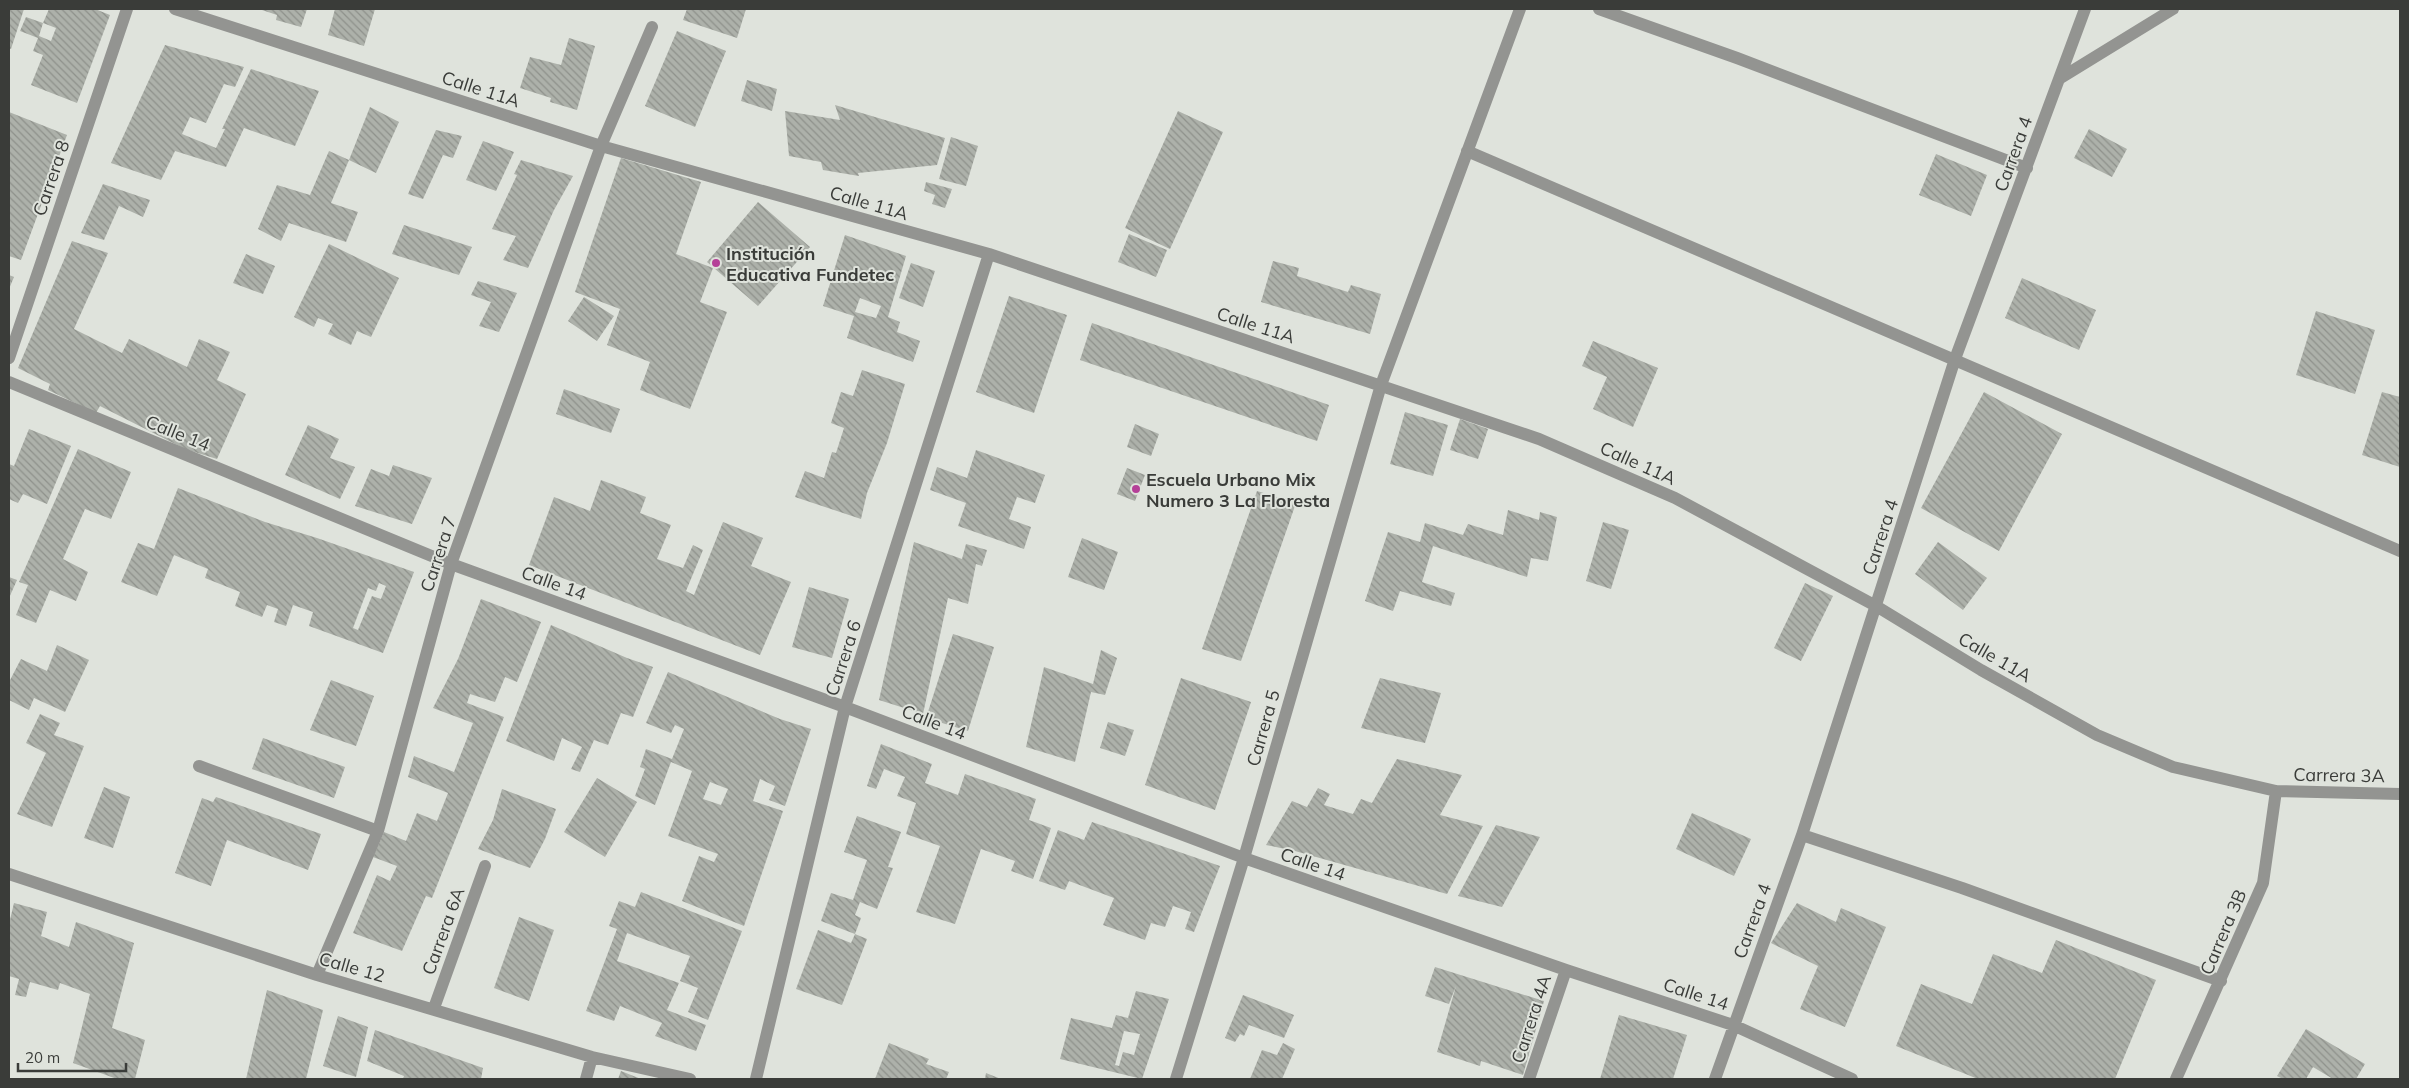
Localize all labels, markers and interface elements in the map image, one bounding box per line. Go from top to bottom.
street label: Calle 11A [439,66,523,112]
street label: Carrera 4 [1989,113,2037,195]
street label: Carrera 8 [27,137,75,219]
street label: Calle 11A [827,181,911,225]
place label: Institución Educativa Fundetec [726,242,894,286]
marker: Institución Educativa Fundetec [710,257,722,269]
street label: Calle 11A [1214,302,1298,348]
street label: Calle 14 [142,410,214,456]
street label: Calle 11A [1596,436,1680,490]
place label: Escuela Urbano Mix Numero 3 La Floresta [1146,468,1330,512]
marker: Escuela Urbano Mix Numero 3 La Floresta [1130,483,1142,495]
street label: Carrera 4 [1857,496,1903,578]
street label: Carrera 7 [415,513,461,595]
street label: Calle 14 [518,561,590,605]
street label: Carrera 6 [820,617,866,699]
street label: Calle 11A [1954,627,2036,687]
street label: Carrera 5 [1241,687,1285,769]
street label: Calle 14 [898,699,970,745]
street label: Carrera 3A [2293,763,2385,787]
street label: Calle 14 [1277,842,1349,886]
street label: Carrera 4 [1728,880,1776,962]
street label: Carrera 6A [417,884,469,978]
street label: Carrera 3B [2195,886,2251,978]
street label: Calle 12 [316,947,388,987]
street label: Carrera 4A [1506,972,1556,1066]
street label: Calle 14 [1660,973,1732,1015]
scale bar [18,1040,125,1072]
text: 20 m [25,1048,60,1067]

